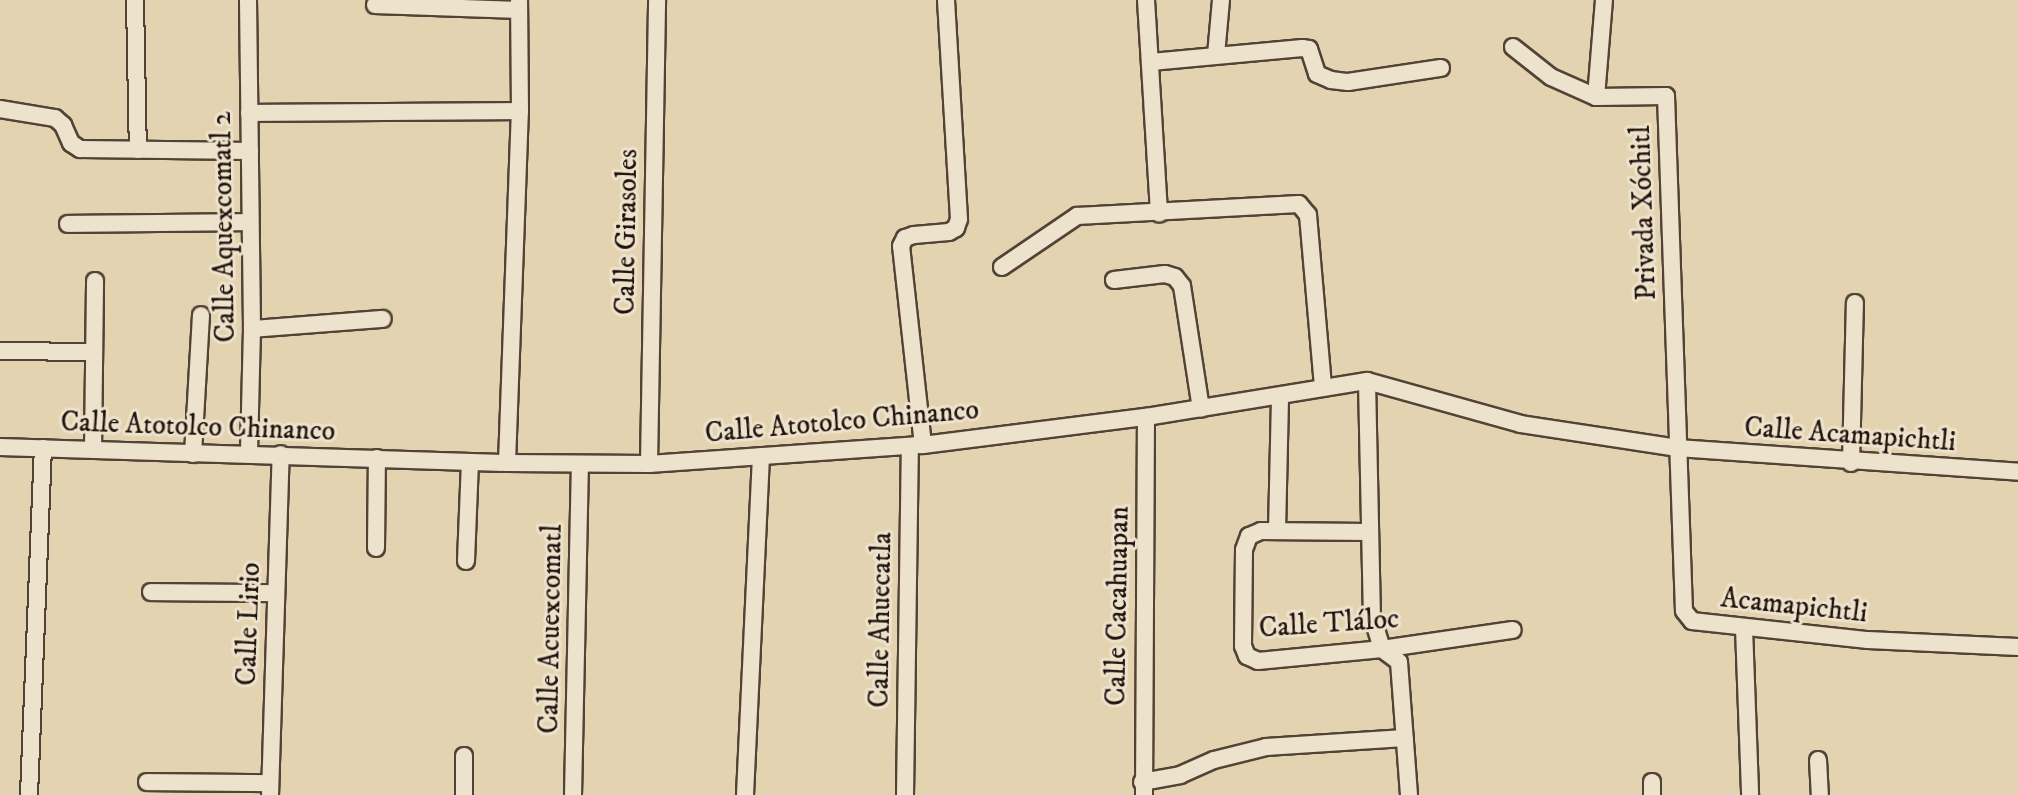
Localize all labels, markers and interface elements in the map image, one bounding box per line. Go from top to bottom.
street label: Calle Aquexcomatl 2 [205,111,243,343]
street label: Privada Xóchitl [1624,125,1664,301]
street label: Calle Girasoles [609,149,645,315]
street label: Calle Atotolco Chinanco [704,393,980,451]
street label: Calle Atotolco Chinanco [60,405,336,449]
street label: Calle Acamapichtli [1743,411,1957,459]
street label: Calle Cacahuapan [1099,506,1137,706]
street label: Calle Acuexcomatl [532,524,570,734]
street label: Calle Ahuecatla [863,532,899,708]
street label: Calle Lirio [230,562,268,686]
street label: Acamapichtli [1719,582,1869,630]
street label: Calle Tláloc [1258,602,1400,646]

